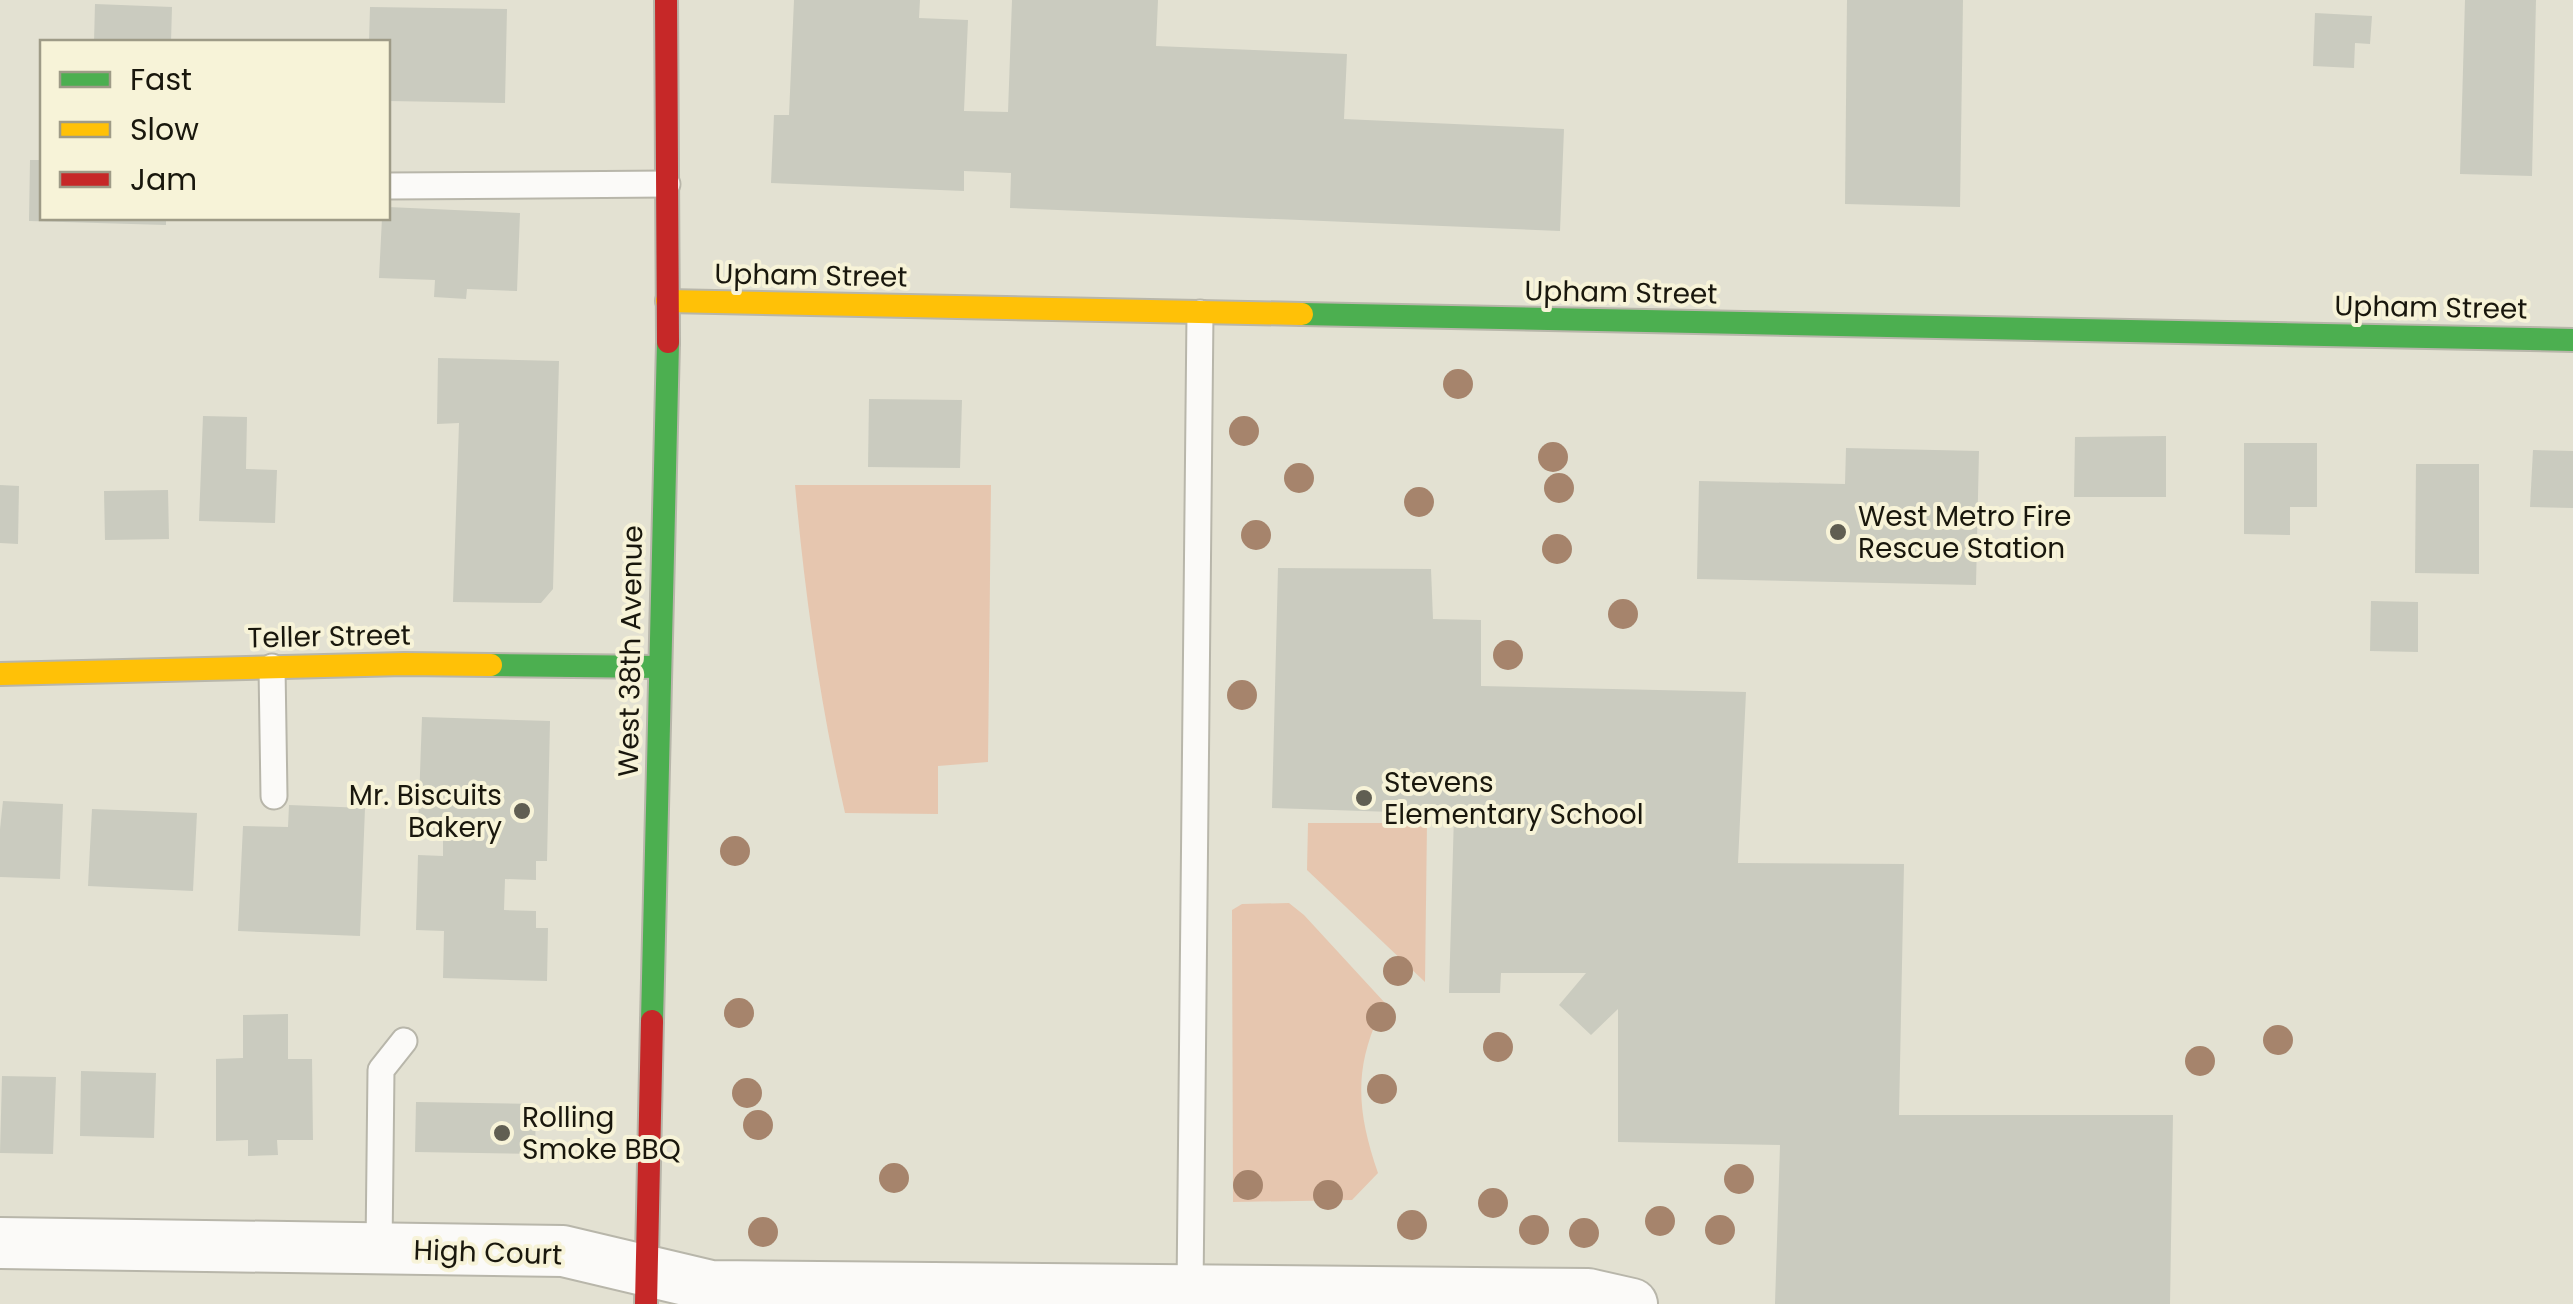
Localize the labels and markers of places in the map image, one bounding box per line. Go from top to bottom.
place label: West Metro Fire Rescue Station [1858,497,2071,568]
marker: West Metro Fire Rescue Station [1827,521,1849,543]
place label: Stevens Elementary School [1384,763,1644,834]
place label: Mr. Biscuits Bakery [349,776,502,847]
marker: Stevens Elementary School [1353,787,1375,809]
marker: Mr. Biscuits Bakery [511,800,533,822]
place label: Rolling Smoke BBQ [522,1098,681,1169]
marker: Rolling Smoke BBQ [491,1122,513,1144]

